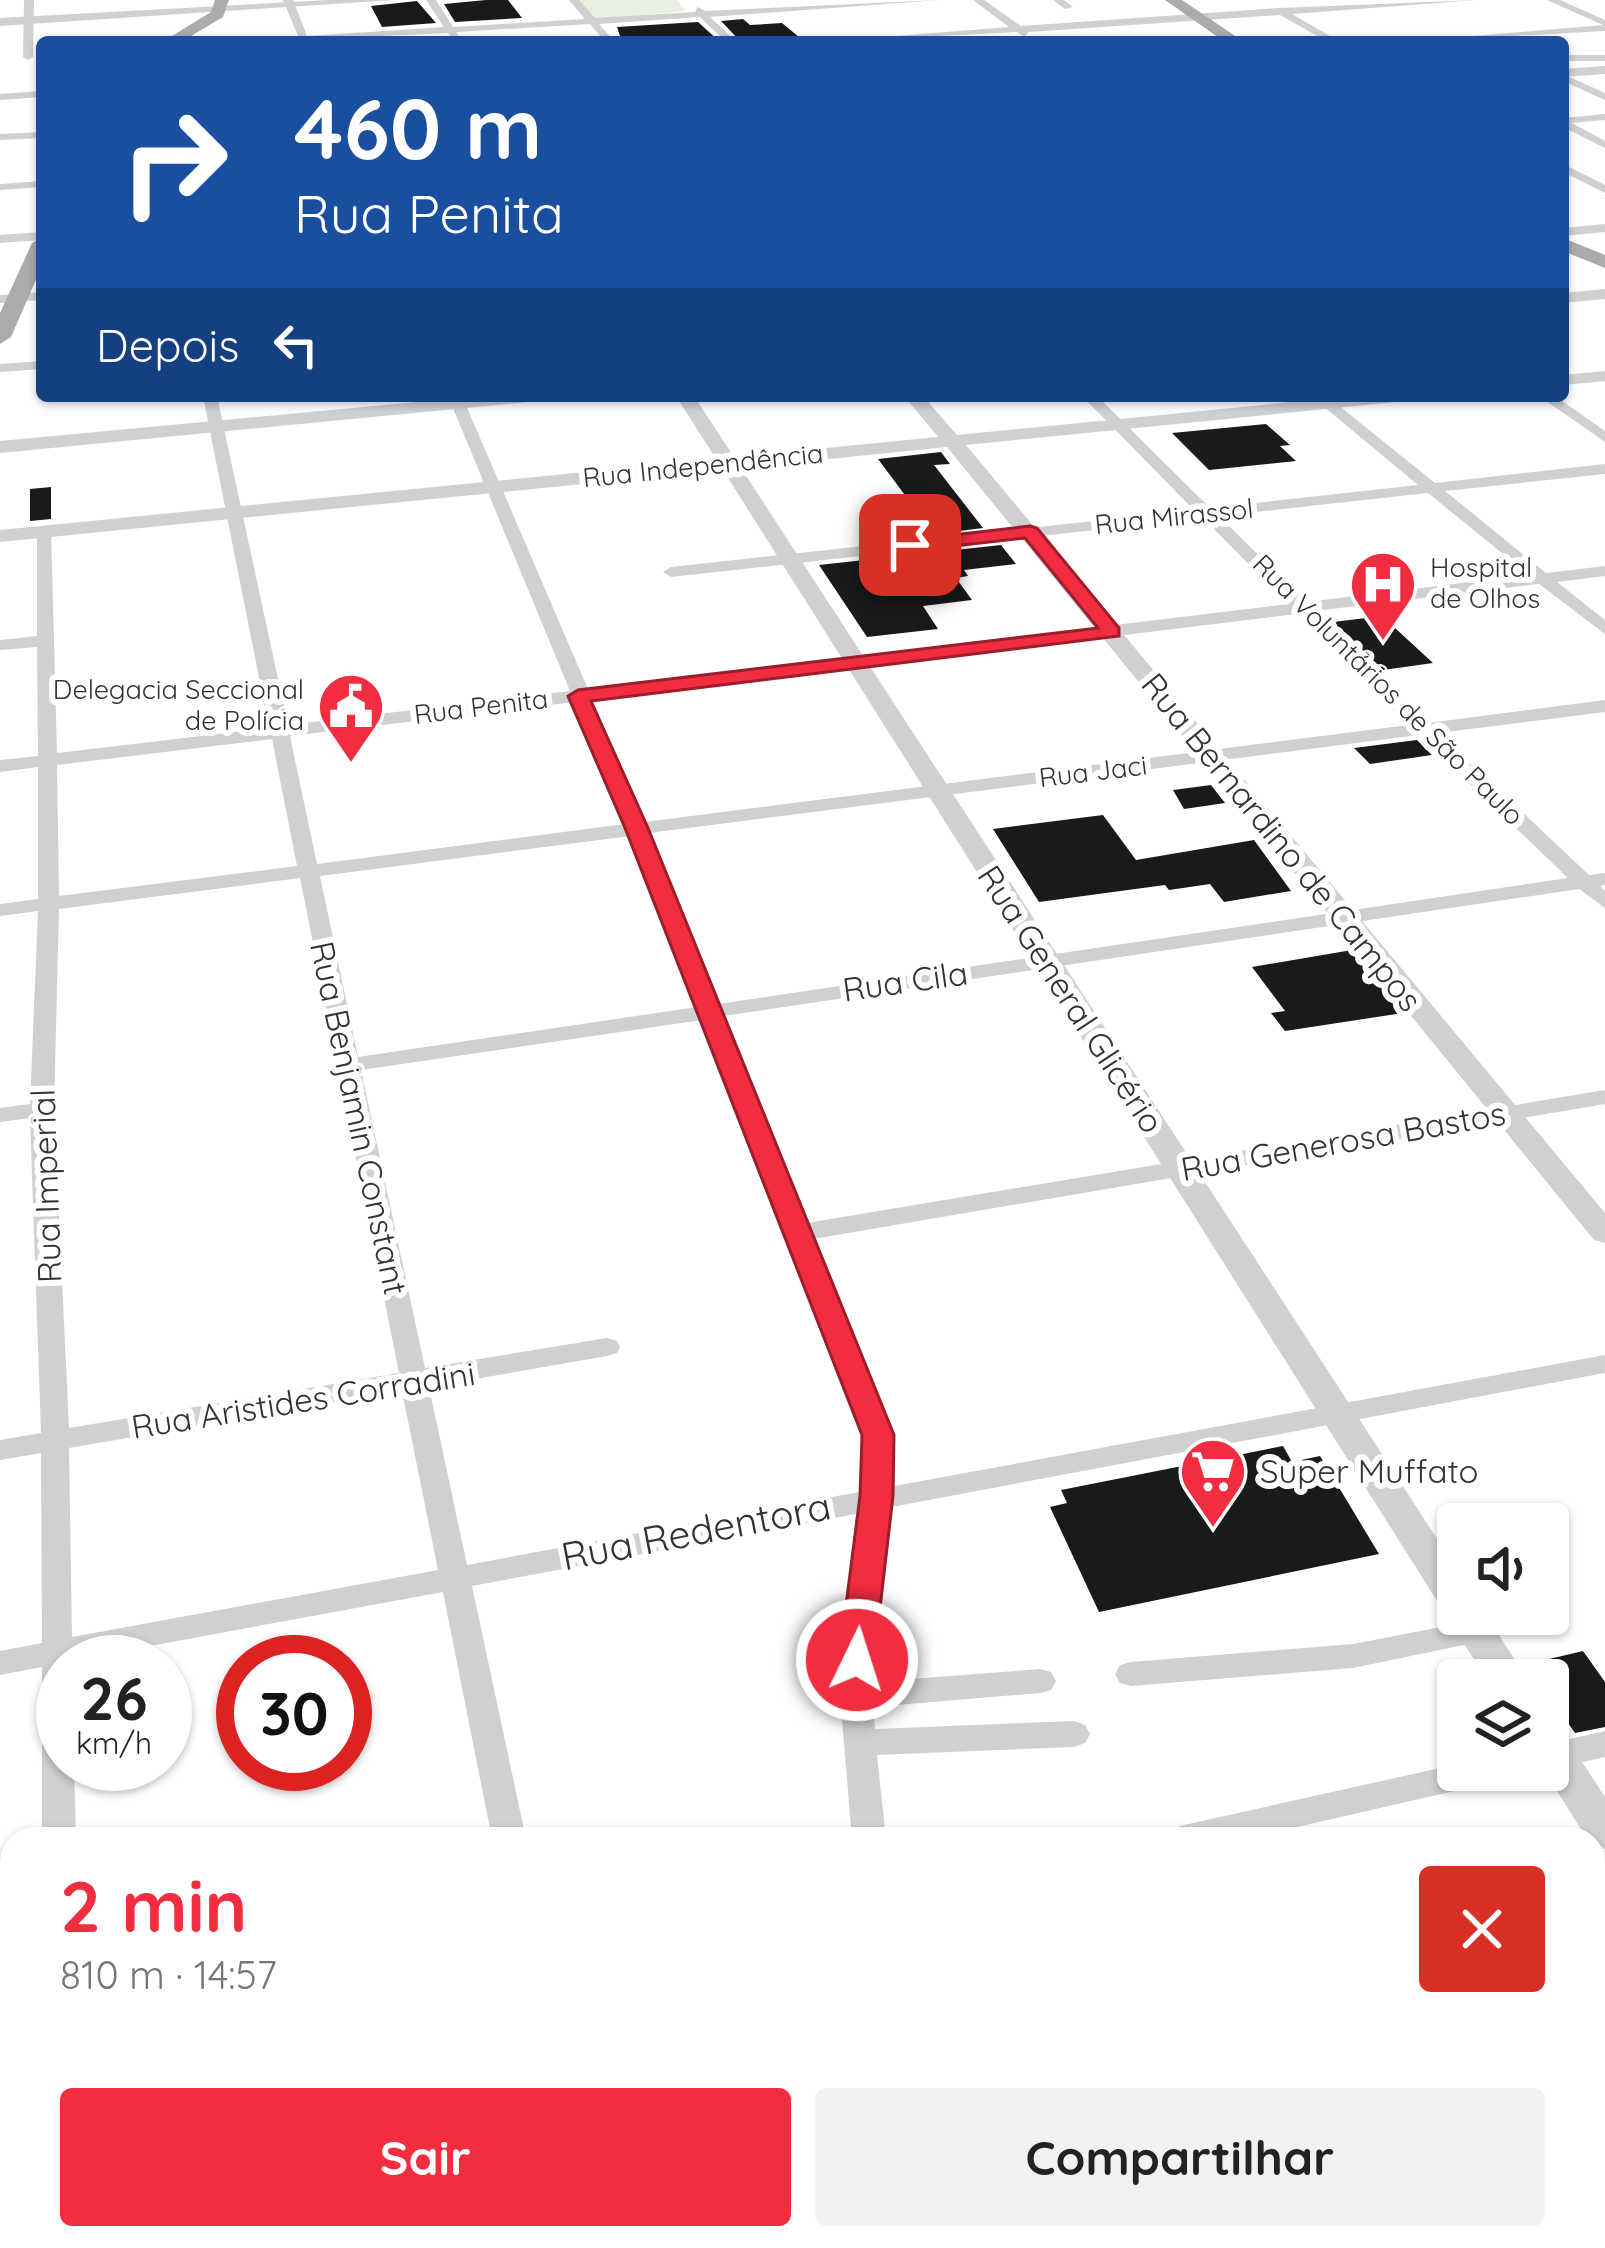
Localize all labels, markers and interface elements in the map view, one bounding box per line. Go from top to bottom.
text: 460 m [294,75,542,180]
icon: right [96,84,252,240]
text: Rua Penita [294,179,564,247]
icon: left [263,312,329,378]
text: Depois [96,317,239,373]
street label: Rua Independência [581,435,825,495]
street label: Rua Mirassol [1093,491,1255,541]
pin [859,494,961,596]
icon: arrive [877,512,943,578]
street label: Rua Voluntários de São Paulo [1246,547,1531,832]
hospital icon: Hospital de Olhos [1348,549,1418,643]
place label: Hospital de Olhos [1430,550,1540,615]
street label: Rua Bernardino de Campos [1133,664,1431,1019]
public building icon: Delegacia Seccional de Polícia [316,671,386,765]
place label: Delegacia Seccional de Polícia [53,672,304,737]
street label: Rua Penita [412,681,550,731]
street label: Rua Jaci [1037,748,1149,794]
street label: Rua General Glicério [970,857,1173,1140]
street label: Rua Benjamin Constant [302,937,417,1298]
street label: Rua Cila [840,951,970,1010]
street label: Rua Imperial [22,1088,69,1284]
street label: Rua Generosa Bastos [1177,1092,1508,1189]
street label: Rua Aristides Corradini [128,1352,478,1447]
supermarket icon: Super Muffato [1178,1436,1248,1530]
place label: Super Muffato [1260,1450,1478,1491]
street label: Rua Redentora [557,1480,835,1581]
map controls [1437,1503,1569,1791]
button: sound [1437,1503,1569,1635]
position arrow [794,1597,920,1723]
speed limit sign: 30 [216,1635,372,1791]
button: layers [1437,1659,1569,1791]
text: 26 [80,1660,148,1735]
text: km/h [76,1724,152,1762]
text: 2 min [60,1860,247,1950]
button: close [1419,1866,1545,1992]
text: 810 m · 14:57 [60,1950,277,1999]
button: Sair [60,2088,791,2226]
button: Compartilhar [815,2088,1545,2226]

